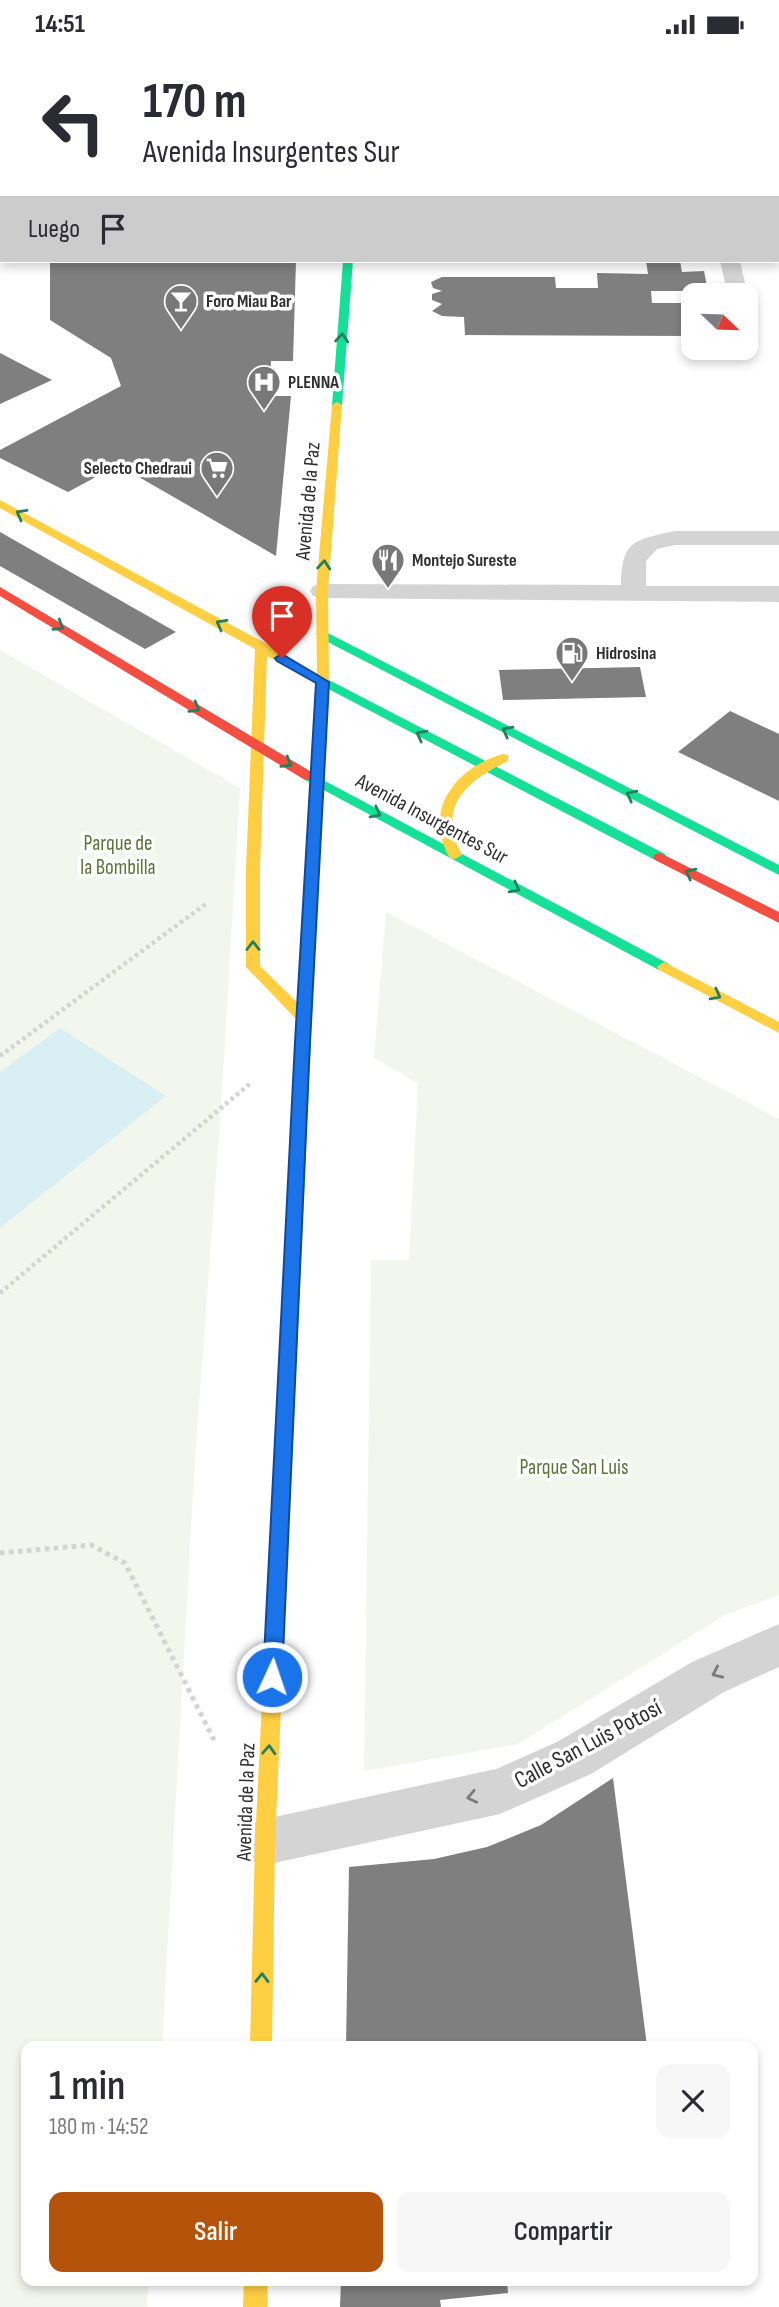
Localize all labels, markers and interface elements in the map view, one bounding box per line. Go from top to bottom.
text: 14:51 [35,9,85,40]
text: 170 m [143,73,247,132]
icon: left [28,77,119,168]
text: Avenida Insurgentes Sur [143,133,400,172]
icon: arrive [94,210,132,248]
text: Luego [28,214,80,245]
bar icon: Foro Miau Bar [162,282,200,331]
north arrow [681,283,758,361]
map controls [681,283,758,360]
place label: Foro Miau Bar [206,291,292,312]
one-way arrow [334,332,349,343]
hospital icon: PLENNA [245,363,283,412]
place label: PLENNA [288,372,339,393]
street label: Avenida de la Paz [290,441,326,562]
supermarket icon: Selecto Chedraui [198,449,236,498]
place label: Selecto Chedraui [84,458,192,479]
one-way arrow [16,509,29,522]
restaurant icon: Montejo Sureste [369,541,407,590]
place label: Montejo Sureste [412,550,517,571]
one-way arrow [316,559,331,570]
pin [252,586,312,658]
icon: arrive [263,597,301,635]
one-way arrow [51,618,64,631]
one-way arrow [216,619,228,632]
fuel station icon: Hidrosina [553,634,591,683]
place label: Hidrosina [596,643,656,664]
one-way arrow [187,699,200,712]
one-way arrow [502,726,514,740]
one-way arrow [416,730,428,743]
one-way arrow [279,755,292,768]
street label: Avenida Insurgentes Sur [351,768,512,870]
one-way arrow [626,790,638,804]
one-way arrow [369,805,382,818]
park label: Parque de la Bombilla [80,831,156,880]
one-way arrow [685,867,697,881]
one-way arrow [508,879,520,893]
one-way arrow [245,941,261,951]
one-way arrow [709,986,721,1000]
park label: Parque San Luis [519,1455,629,1480]
position arrow [235,1640,309,1714]
one-way arrow [712,1665,724,1679]
street label: Calle San Luis Potosí [509,1693,667,1795]
street label: Avenida de la Paz [231,1742,261,1863]
one-way arrow [261,1744,276,1755]
one-way arrow [466,1789,478,1804]
one-way arrow [254,1972,270,1982]
text: 1 min [49,2061,125,2112]
button: close [656,2064,730,2138]
text: 180 m · 14:52 [49,2113,148,2141]
button: Salir [49,2192,383,2272]
button: Compartir [397,2192,730,2272]

